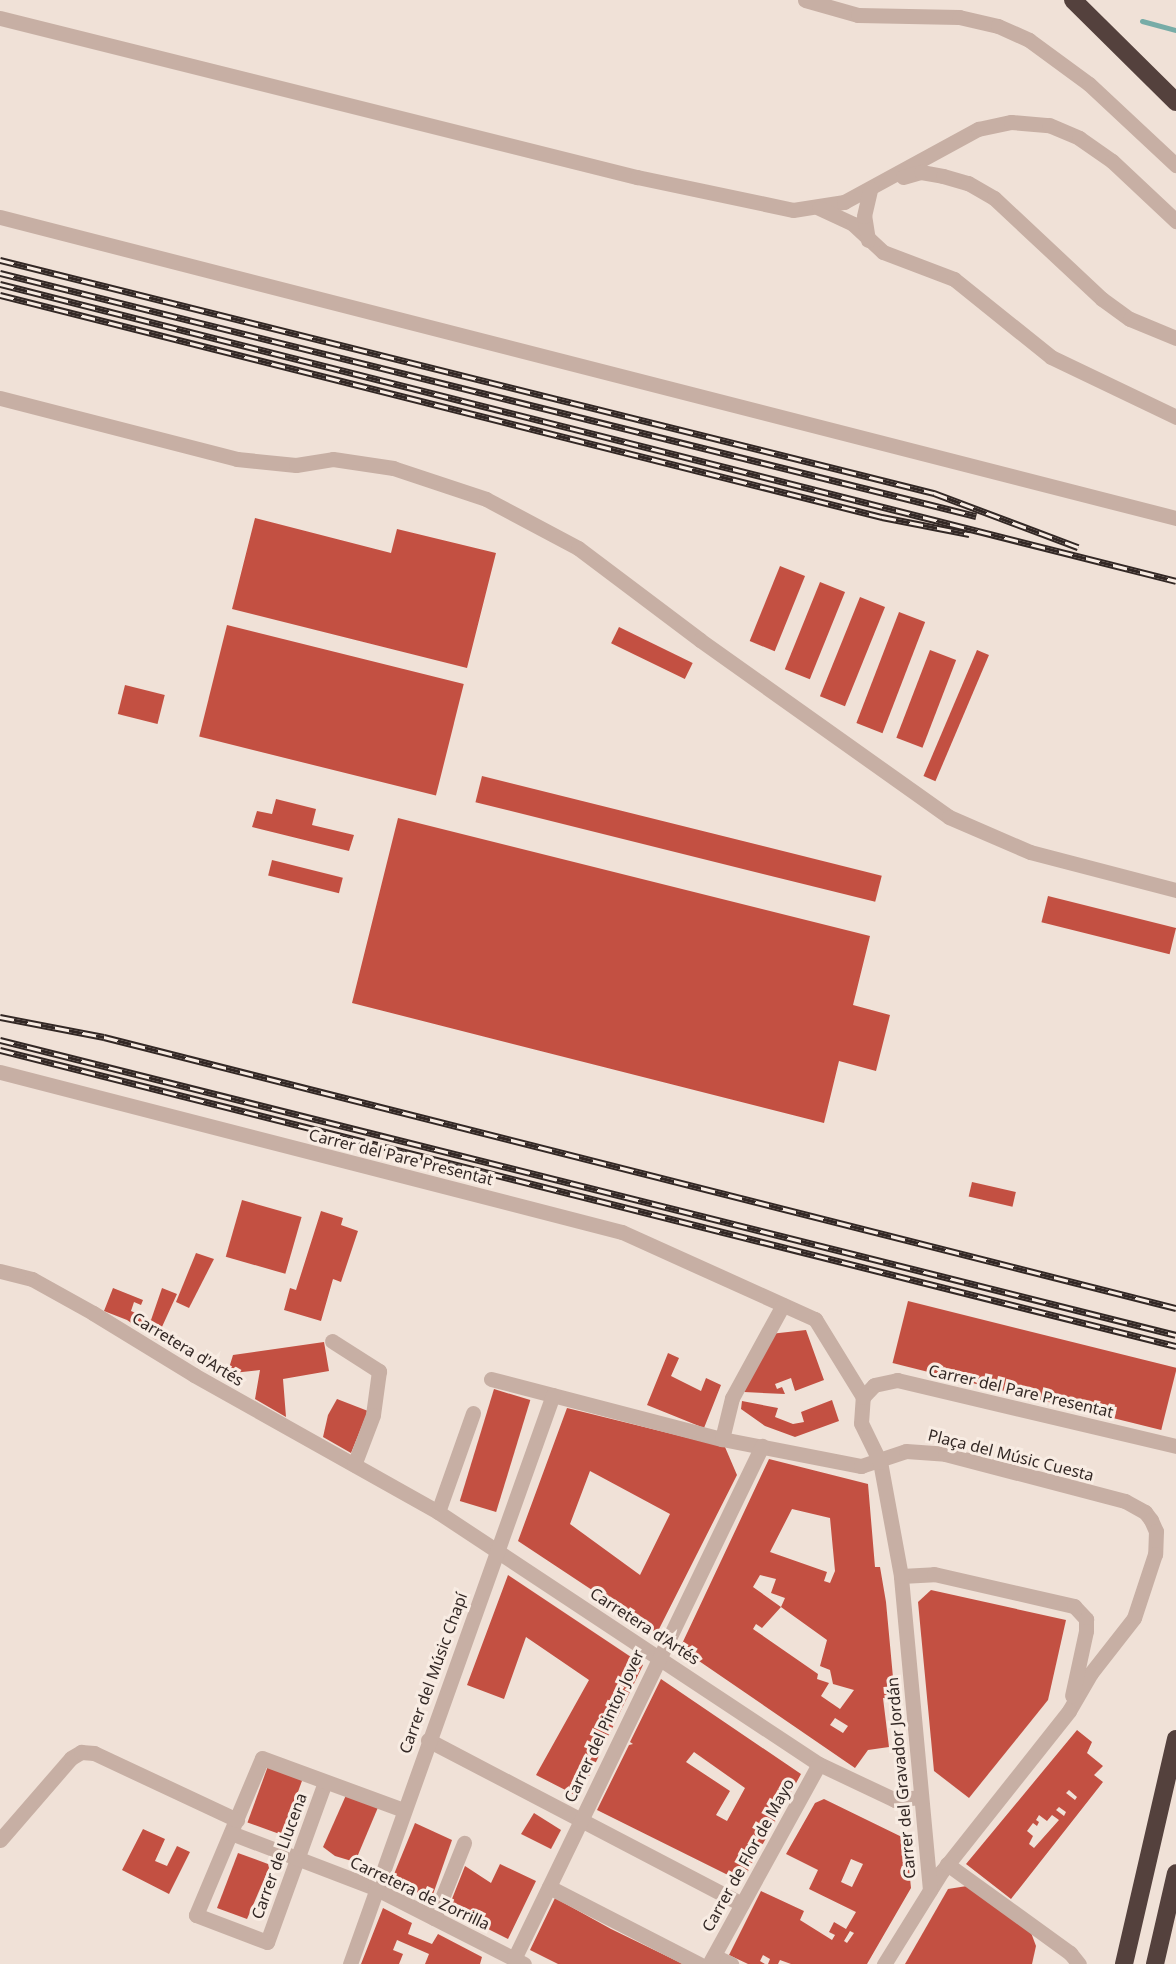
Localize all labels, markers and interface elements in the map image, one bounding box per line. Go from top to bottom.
street label: Carrer del Pare Presentat [307,1125,495,1189]
street label: Carretera d'Artés [129,1308,247,1390]
street label: Carrer del Pare Presentat [927,1360,1115,1422]
street label: Plaça del Músic Cuesta [926,1425,1096,1485]
street label: Carretera d'Artés [587,1583,703,1669]
street label: Carrer del Músic Chapí [395,1590,471,1756]
street label: Carrer del Pintor Jover [560,1647,648,1805]
street label: Carrer del Gravador Jordán [883,1676,919,1880]
street label: Carrer de Flor de Mayo [698,1775,798,1935]
street label: Carrer de Llucena [247,1790,311,1922]
street label: Carretera de Zorrilla [347,1852,493,1934]

